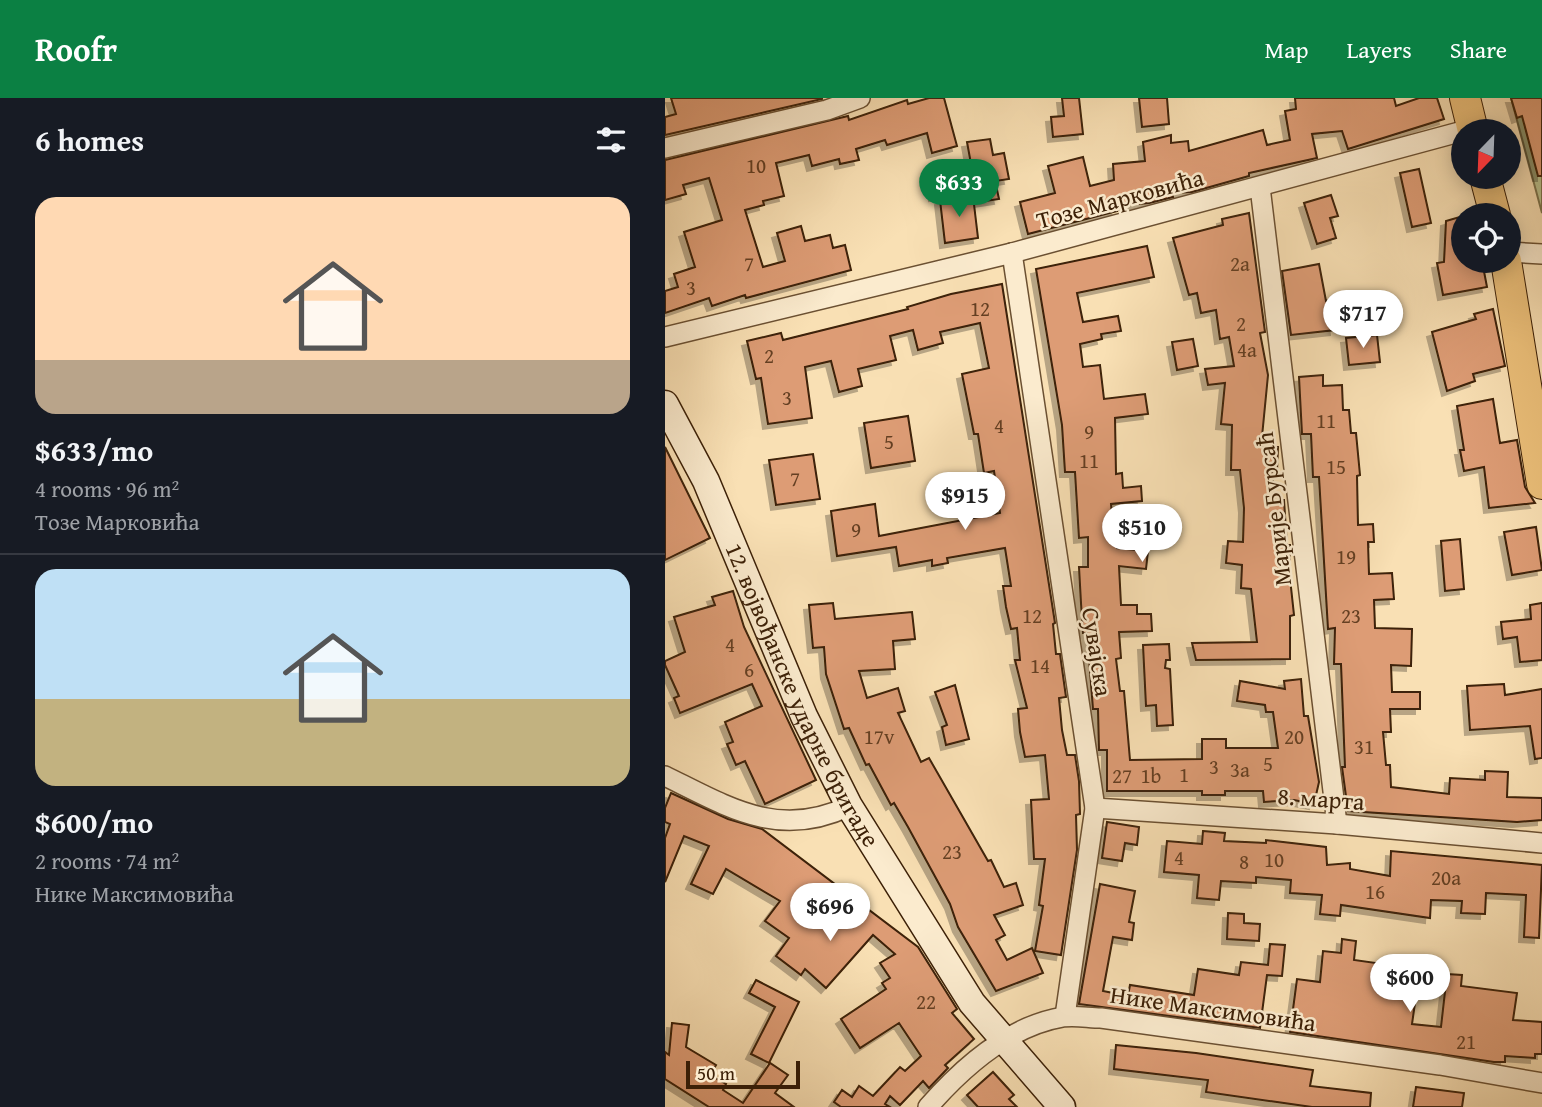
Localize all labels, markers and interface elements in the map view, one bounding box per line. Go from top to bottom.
text: Roofr [35,25,117,73]
text: Map [1265,32,1308,67]
text: Layers [1346,32,1412,67]
text: Share [1450,32,1507,67]
text: 6 homes [35,118,144,162]
north arrow [1451,119,1521,189]
map controls [1451,119,1521,273]
icon: filters [592,121,630,159]
house number: 10 [746,150,766,181]
pin: $633 [918,159,1000,219]
street label: Тозе Марковића [1032,159,1208,238]
text: $633 [935,165,983,198]
button: locate [1451,203,1521,273]
icon: home [270,243,396,369]
house number: 7 [744,248,754,279]
house number: 2a [1230,248,1250,279]
house number: 3 [686,272,696,303]
pin: $717 [1322,290,1404,350]
house number: 12 [970,293,990,324]
text: $717 [1339,296,1387,329]
house number: 2 [1236,308,1246,339]
house number: 4a [1237,334,1257,365]
house number: 2 [764,340,774,371]
house number: 3 [782,382,792,413]
house number: 11 [1316,405,1336,436]
house number: 4 [994,410,1004,441]
house number: 9 [1084,416,1094,447]
house number: 5 [884,426,894,457]
text: $633/mo [35,428,153,472]
street label: Марије Бурсаћ [1247,430,1300,588]
house number: 11 [1079,445,1099,476]
house number: 15 [1326,451,1346,482]
house number: 7 [790,463,800,494]
text: 4 rooms · 96 m² [35,472,179,505]
pin: $915 [924,472,1006,532]
text: $915 [941,478,989,511]
pin: $510 [1101,504,1183,564]
text: Тозе Марковића [35,505,199,538]
text: $510 [1118,510,1166,543]
house number: 9 [851,514,861,545]
street label: 12. војвођанске ударне бригаде [717,538,888,854]
house number: 19 [1336,541,1356,572]
house number: 12 [1022,600,1042,631]
house number: 23 [1341,600,1361,631]
street label: Сувајска [1073,605,1122,699]
icon: home [270,615,396,741]
house number: 4 [725,629,735,660]
house number: 14 [1030,650,1050,681]
house number: 6 [744,654,754,685]
house number: 17v [864,721,895,752]
house number: 20 [1284,721,1304,752]
house number: 31 [1354,731,1374,762]
house number: 5 [1263,748,1273,779]
house number: 3 [1209,751,1219,782]
house number: 3a [1230,754,1250,785]
house number: 1 [1179,759,1189,790]
house number: 27 [1112,760,1132,791]
house number: 1b [1141,760,1161,791]
street label: 8. марта [1276,778,1366,819]
text: $600/mo [35,800,153,844]
house number: 23 [942,836,962,867]
house number: 4 [1174,842,1184,873]
text: 2 rooms · 74 m² [35,844,179,877]
house number: 10 [1264,844,1284,875]
house number: 8 [1239,846,1249,877]
house number: 20a [1431,862,1461,893]
house number: 16 [1365,876,1385,907]
text: Нике Максимовића [35,877,234,910]
pin: $696 [789,884,871,943]
text: $696 [806,889,854,922]
pin: $600 [1369,954,1451,1014]
text: $600 [1386,960,1434,993]
street label: Нике Максимовића [1108,977,1319,1040]
house number: 22 [916,986,936,1017]
house number: 21 [1456,1026,1476,1057]
scale bar [686,1058,800,1090]
text: 50 m [697,1059,735,1087]

